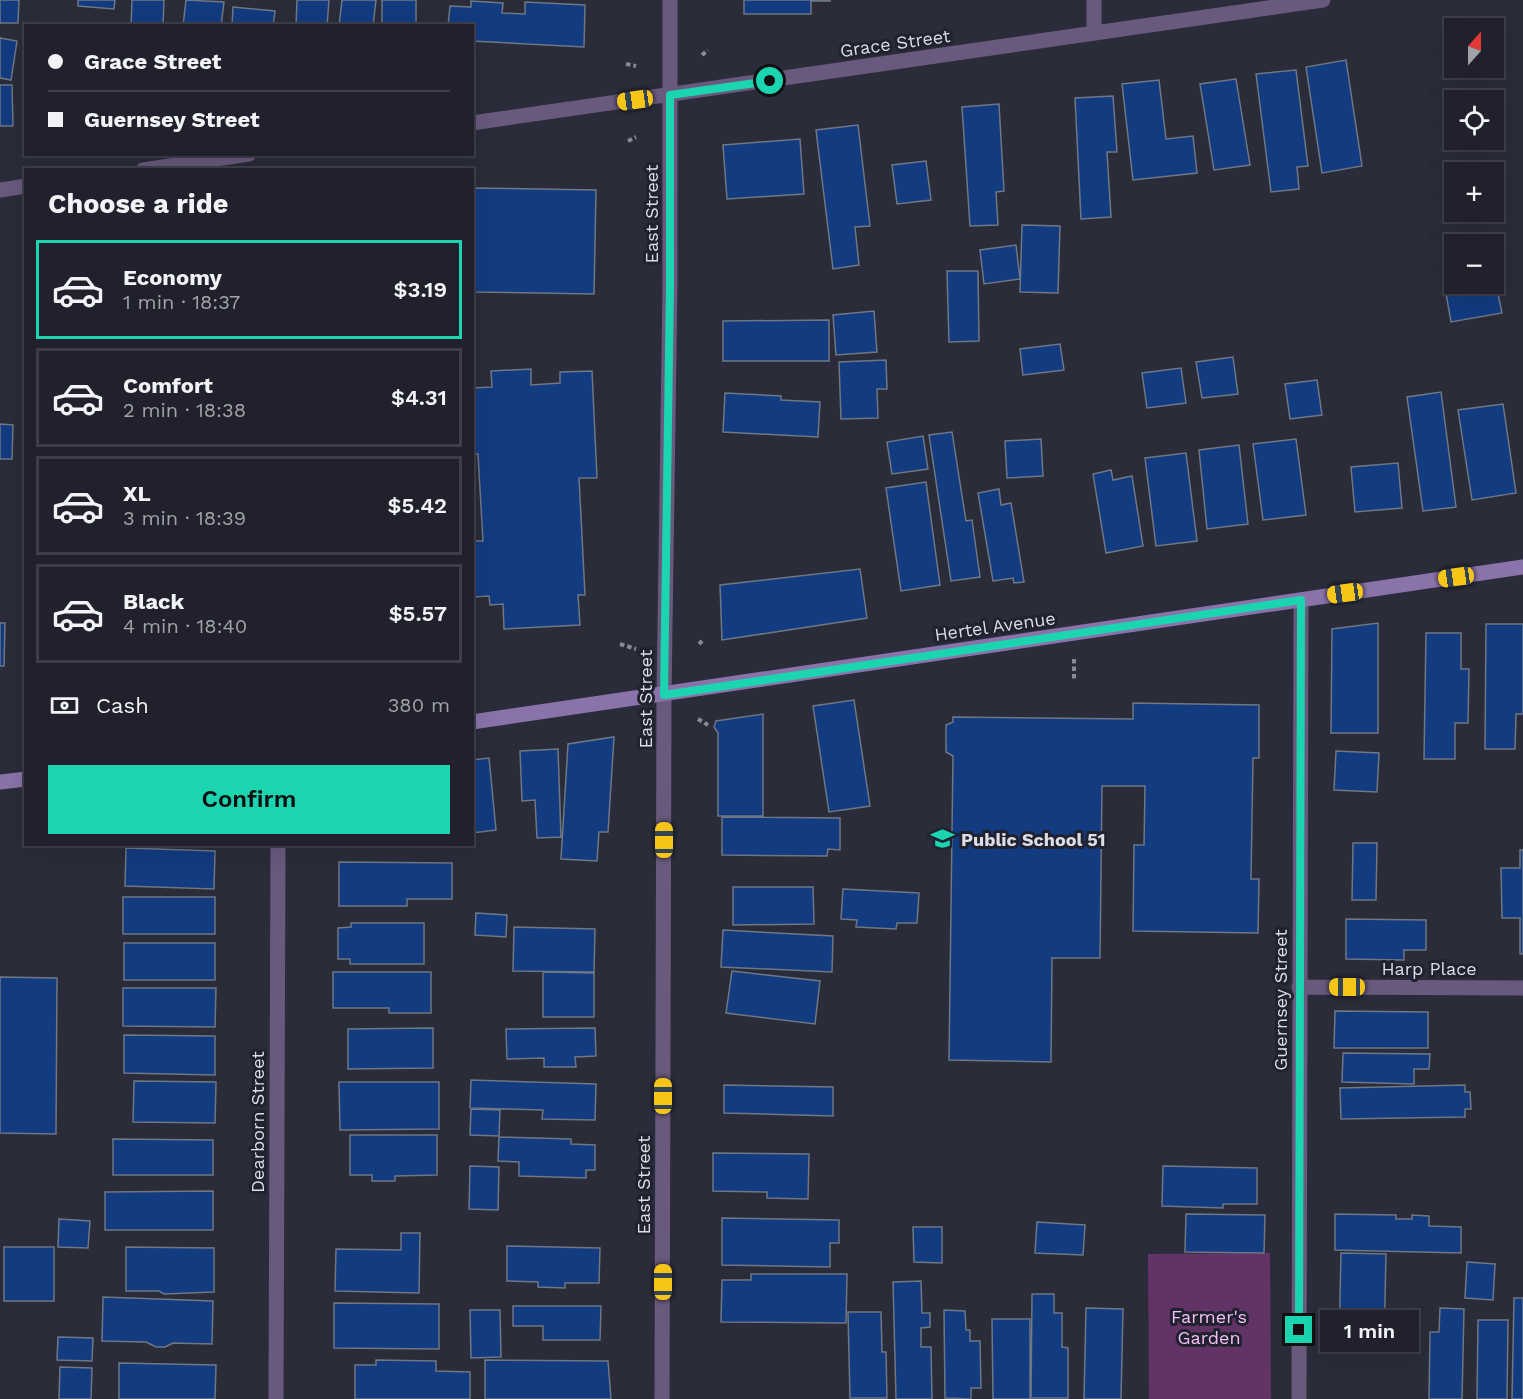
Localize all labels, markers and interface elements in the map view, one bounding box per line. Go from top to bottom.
north arrow [1444,18,1504,78]
map controls [1444,18,1504,294]
street label: Grace Street [839,25,952,61]
text: Grace Street [84,49,222,74]
route start [756,67,783,94]
car [616,89,654,111]
button: locate [1444,90,1504,150]
text: Guernsey Street [84,107,260,132]
button: + [1444,162,1504,222]
street label: East Street [641,164,662,264]
text: Choose a ride [48,188,228,220]
button: − [1444,234,1504,294]
icon: car [51,263,105,317]
text: Economy [123,265,222,290]
text: $3.19 [394,277,447,302]
text: 1 min · 18:37 [123,290,240,314]
icon: car [51,371,105,425]
text: Comfort [123,373,213,398]
text: $4.31 [391,385,447,410]
text: 2 min · 18:38 [123,398,246,422]
icon: car [51,479,105,533]
text: XL [123,481,151,506]
text: $5.42 [387,493,447,518]
text: 3 min · 18:39 [123,506,246,530]
car [1437,566,1475,588]
car [1326,582,1364,604]
icon: car [51,587,105,641]
text: Black [123,589,184,614]
text: $5.57 [389,601,447,626]
street label: Hertel Avenue [933,607,1057,645]
text: 4 min · 18:40 [123,614,247,638]
street label: East Street [635,649,656,749]
icon: cash [48,689,81,722]
text: Cash [96,693,149,718]
text: 380 m [388,693,450,717]
button: Confirm [48,765,450,834]
car [655,822,673,858]
school or university icon: Public School 51 [930,826,956,852]
place label: Public School 51 [961,829,1106,850]
street label: Guernsey Street [1270,929,1291,1071]
street label: Harp Place [1381,958,1477,979]
car [1329,978,1365,996]
street label: Dearborn Street [247,1051,268,1193]
car [654,1078,672,1114]
street label: East Street [633,1135,654,1235]
car [654,1264,672,1300]
park label: Farmer's Garden [1171,1306,1247,1348]
callout: 1 min [1320,1309,1419,1351]
route end [1285,1316,1312,1343]
text: 1 min [1344,1319,1395,1343]

